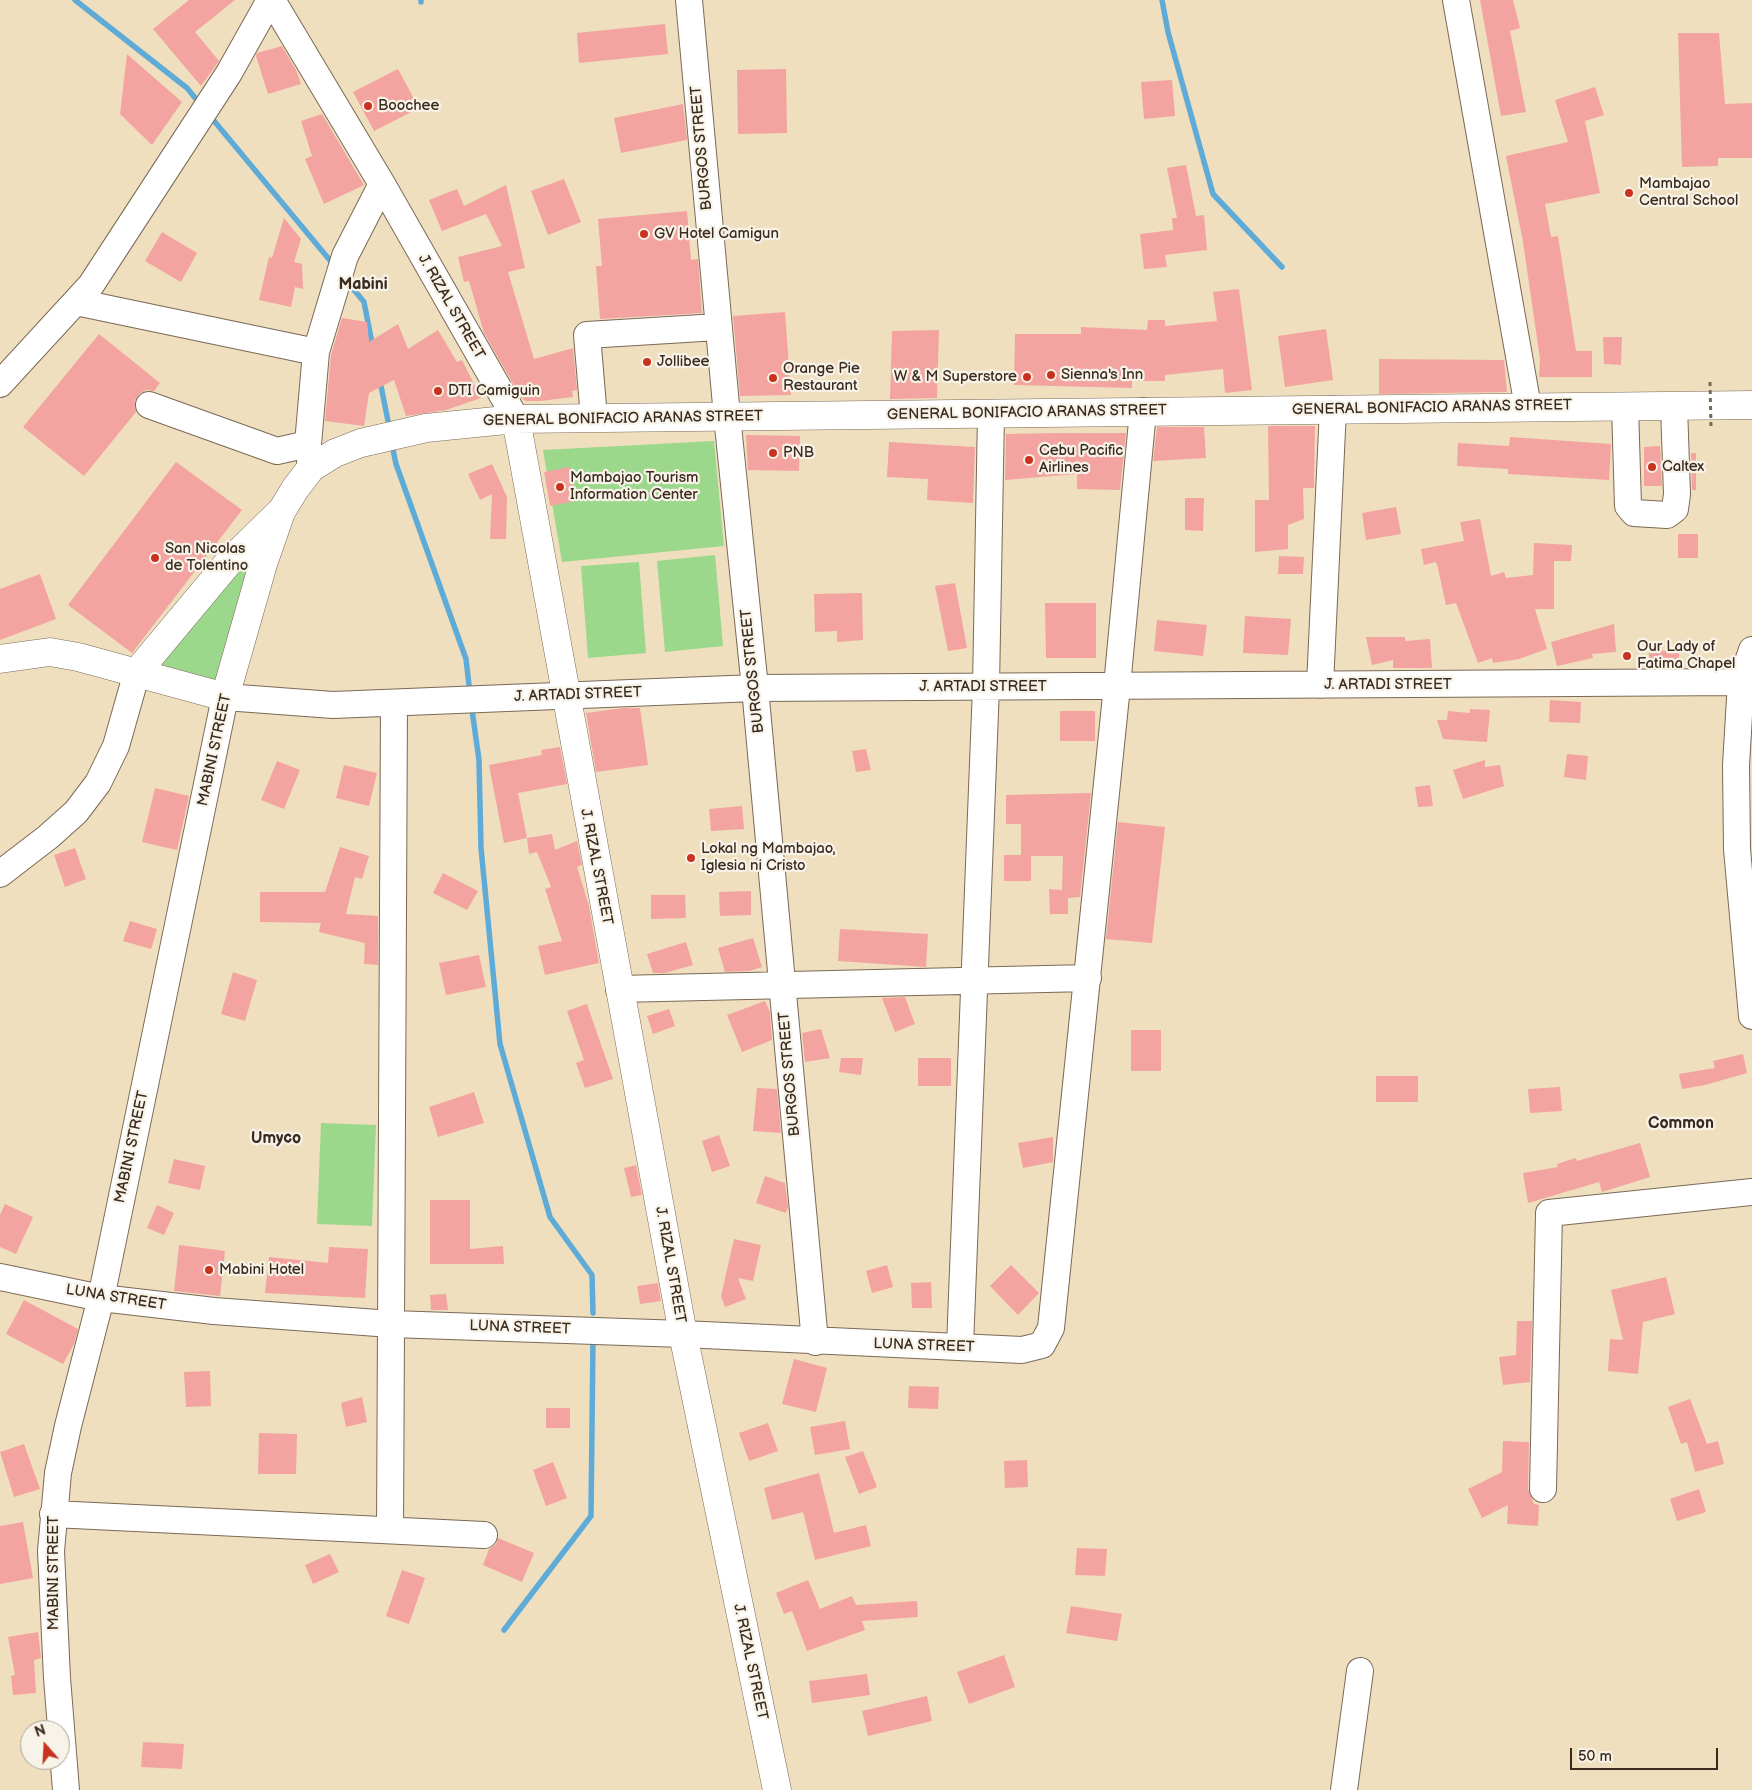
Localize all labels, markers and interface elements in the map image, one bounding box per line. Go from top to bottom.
street label: BURGOS STREET [688,85,716,211]
place label: Boochee [378,97,439,115]
marker: Boochee [362,100,374,112]
place label: Mambajao Central School [1639,175,1738,210]
marker: Mambajao Central School [1623,187,1635,199]
place label: GV Hotel Camigun [654,225,779,243]
marker: GV Hotel Camigun [638,228,650,240]
street label: J. RIZAL STREET [414,251,488,363]
district label: Mabini [338,275,388,295]
place label: Jollibee [657,353,709,371]
marker: Jollibee [641,356,653,368]
place label: Orange Pie Restaurant [783,360,860,395]
place label: Sienna's Inn [1061,366,1143,384]
place label: W & M Superstore [894,368,1017,386]
marker: Sienna's Inn [1045,369,1057,381]
marker: W & M Superstore [1021,371,1033,383]
marker: Orange Pie Restaurant [767,372,779,384]
place label: DTI Camiguin [448,382,540,400]
marker: DTI Camiguin [432,385,444,397]
street label: GENERAL BONIFACIO ARANAS STREET [1292,397,1572,419]
street label: GENERAL BONIFACIO ARANAS STREET [887,402,1167,424]
street label: GENERAL BONIFACIO ARANAS STREET [483,408,763,430]
place label: Cebu Pacific Airlines [1039,442,1123,477]
place label: PNB [783,444,814,462]
marker: PNB [767,447,779,459]
marker: Cebu Pacific Airlines [1023,454,1035,466]
place label: Caltex [1662,458,1704,476]
marker: Caltex [1646,461,1658,473]
place label: Mambajao Tourism Information Center [570,469,698,504]
marker: Mambajao Tourism Information Center [554,481,566,493]
place label: San Nicolas de Tolentino [165,540,248,575]
marker: San Nicolas de Tolentino [149,552,161,564]
street label: BURGOS STREET [738,608,768,734]
place label: Our Lady of Fatima Chapel [1637,638,1735,673]
marker: Our Lady of Fatima Chapel [1621,650,1633,662]
street label: J. ARTADI STREET [1324,676,1452,694]
street label: J. ARTADI STREET [919,678,1047,696]
street label: J. ARTADI STREET [514,684,642,706]
street label: MABINI STREET [194,692,236,808]
street label: J. RIZAL STREET [576,807,616,927]
place label: Lokal ng Mambajao, Iglesia ni Cristo [701,840,835,875]
marker: Lokal ng Mambajao, Iglesia ni Cristo [685,852,697,864]
street label: BURGOS STREET [776,1011,804,1137]
street label: MABINI STREET [111,1089,153,1205]
district label: Common [1648,1114,1714,1134]
district label: Umyco [251,1129,301,1149]
street label: J. RIZAL STREET [651,1205,689,1325]
place label: Mabini Hotel [219,1261,304,1279]
marker: Mabini Hotel [203,1264,215,1276]
street label: LUNA STREET [65,1281,167,1315]
street label: LUNA STREET [469,1317,571,1339]
street label: LUNA STREET [873,1335,975,1357]
street label: MABINI STREET [45,1516,63,1630]
street label: J. RIZAL STREET [729,1602,771,1722]
north arrow [20,1720,70,1770]
text: N [33,1722,48,1741]
scale bar [1572,1738,1720,1770]
text: 50 m [1578,1747,1612,1766]

